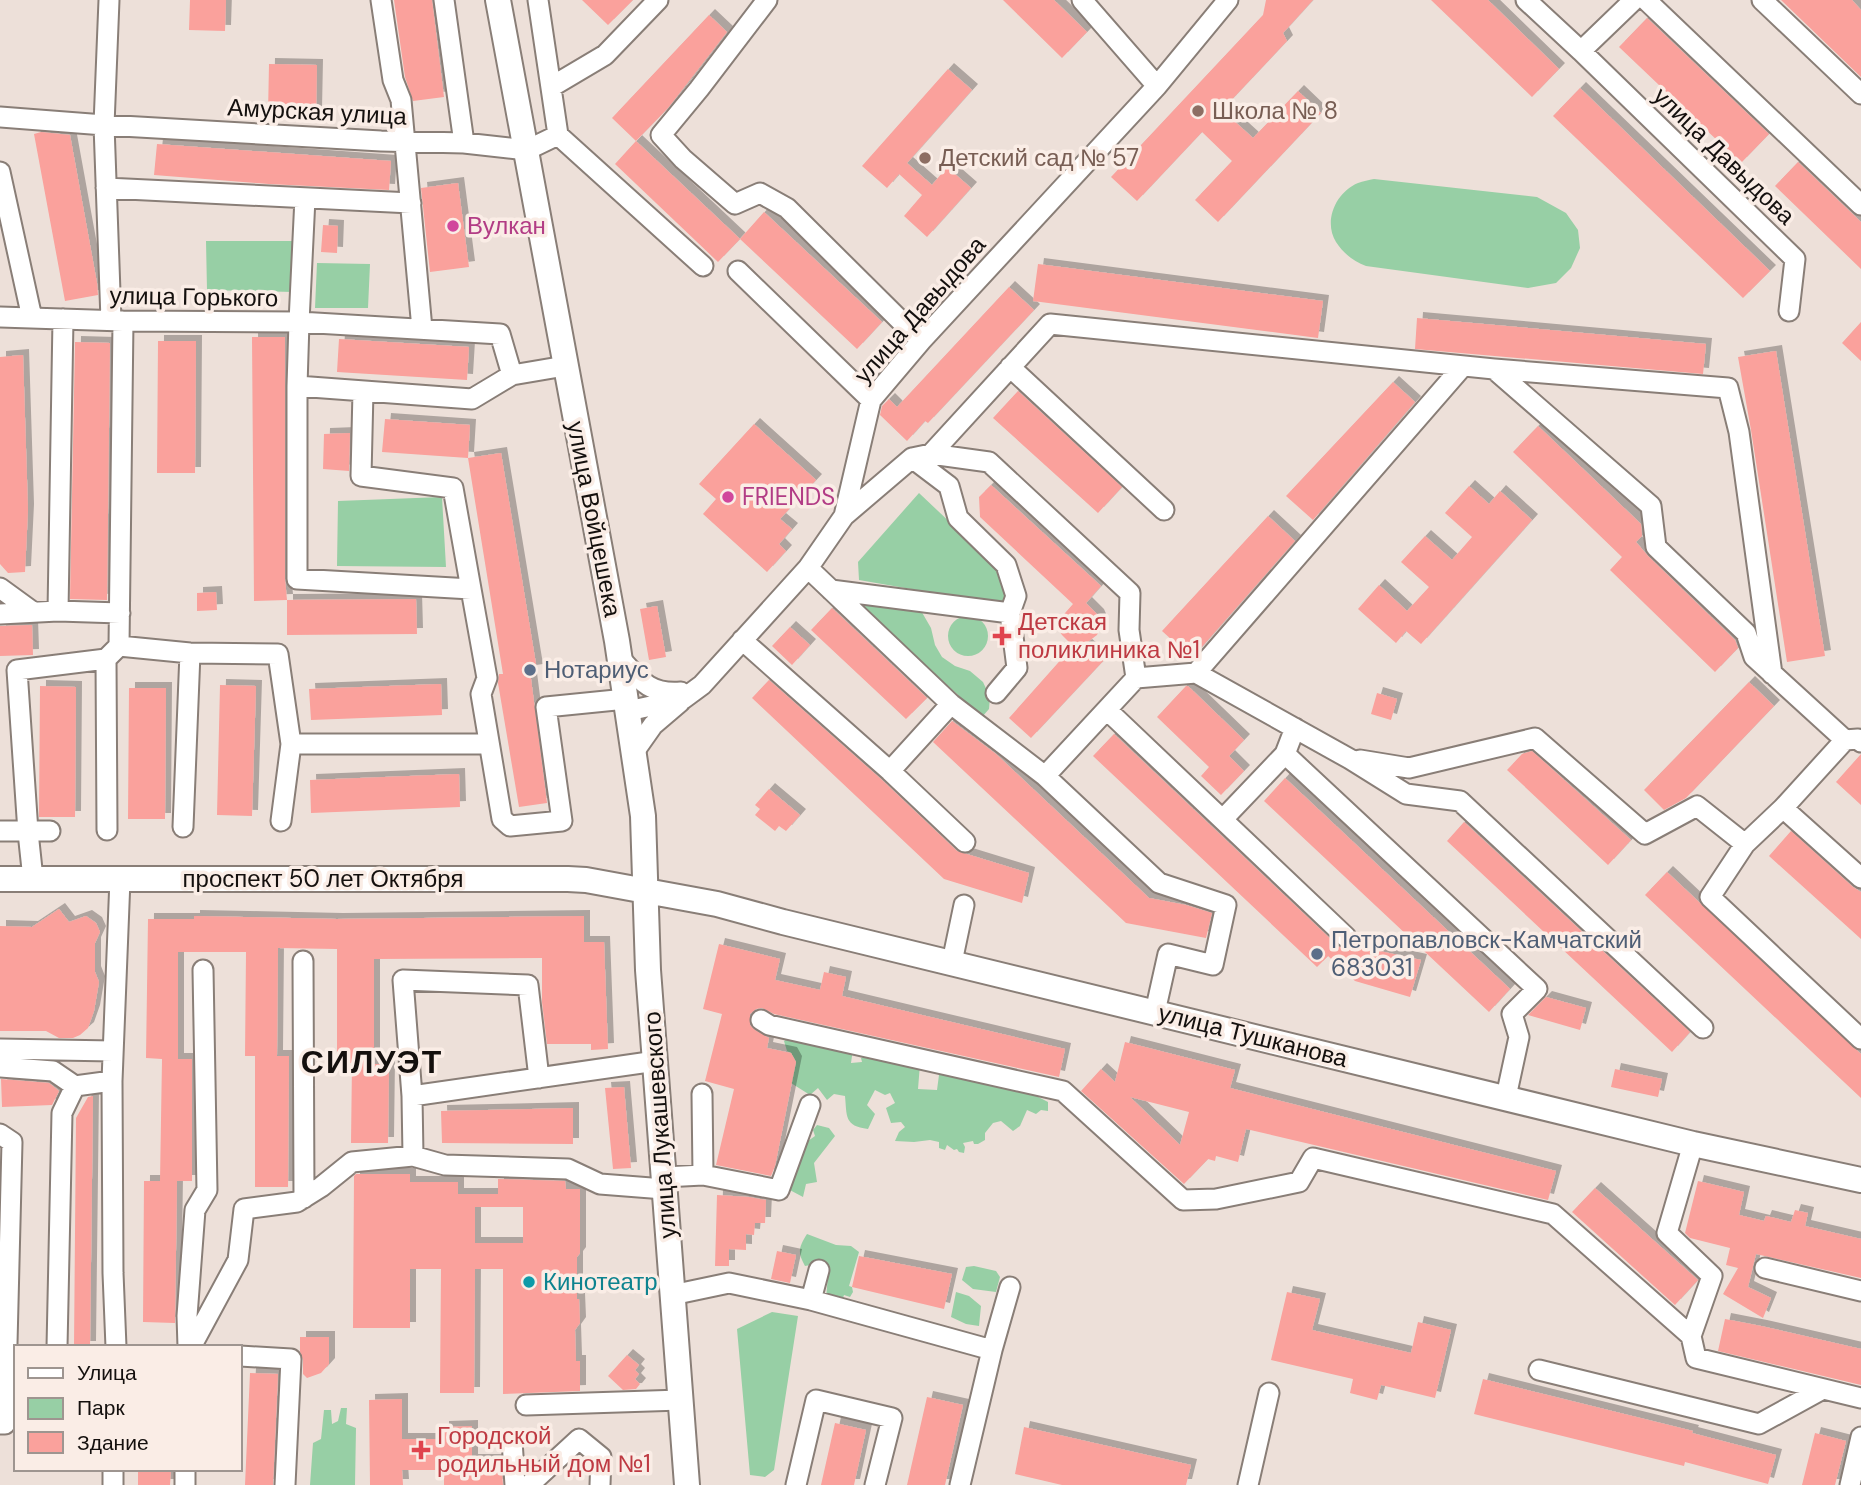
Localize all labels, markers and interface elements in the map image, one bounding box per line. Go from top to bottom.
street label: улица Давыдова [1647,80,1802,232]
street label: Амурская улица [227,91,408,132]
place label: Школа № 8 [1212,95,1338,126]
marker: Школа № 8 [1190,103,1206,119]
place label: Детский сад № 57 [939,142,1139,173]
marker: Детский сад № 57 [917,150,933,166]
place label: Вулкан [467,210,546,241]
marker: Вулкан [445,218,461,234]
street label: улица Давыдова [847,229,992,390]
street label: улица Горького [109,280,279,313]
street label: улица Войцешека [560,418,629,620]
place label: FRIENDS [742,481,835,512]
marker: FRIENDS [720,489,736,505]
place label: Детская поликлиника №1 [1018,606,1200,665]
marker: Детская поликлиника №1 [992,626,1012,646]
place label: Нотариус [544,654,649,685]
marker: Нотариус [522,662,538,678]
street label: проспект 50 лет Октября [183,863,463,894]
place label: Петропавловск-Камчатский 683031 [1331,924,1642,983]
marker: Петропавловск-Камчатский 683031 [1309,946,1325,962]
street label: улица Тушканова [1155,997,1351,1074]
street label: улица Лукашевского [636,1010,683,1240]
district label: СИЛУЭТ [301,1041,443,1083]
place label: Кинотеатр [543,1266,658,1297]
marker: Кинотеатр [521,1274,537,1290]
legend [14,1345,242,1471]
text: Улица [77,1359,137,1387]
text: Парк [77,1394,125,1422]
place label: Городской родильный дом №1 [437,1420,651,1479]
text: Здание [77,1429,149,1457]
marker: Городской родильный дом №1 [411,1440,431,1460]

